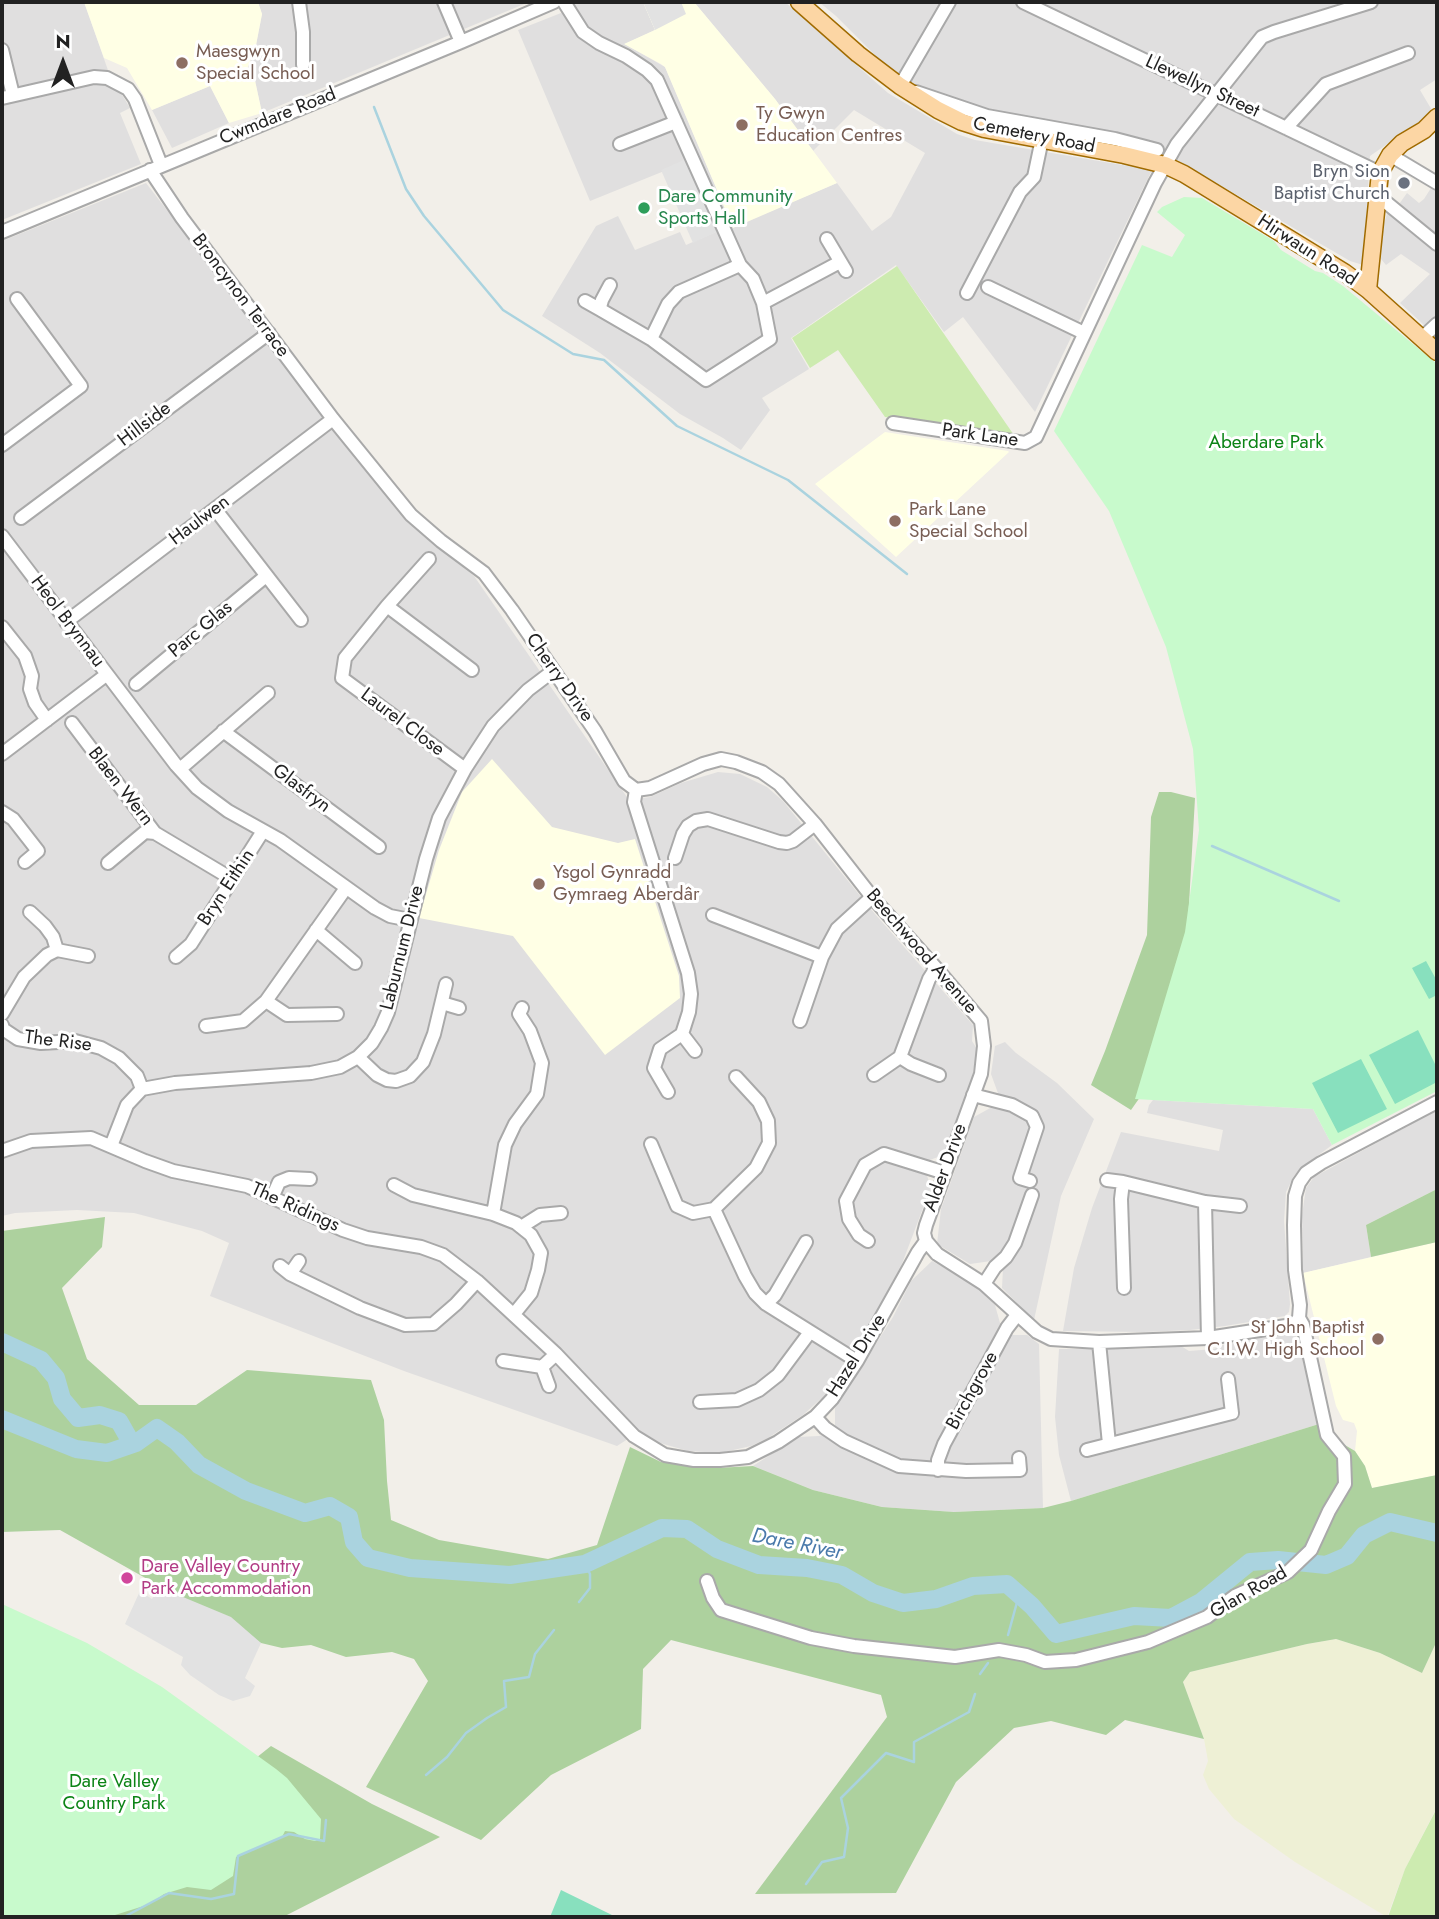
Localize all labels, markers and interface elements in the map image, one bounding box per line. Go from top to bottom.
north arrow [28,28,98,98]
text: N [55,28,71,55]
place label: Maesgwyn Special School [196,41,315,85]
street label: Llewellyn Street [1141,51,1263,123]
marker: Maesgwyn Special School [174,55,190,71]
street label: Cwmdare Road [217,83,339,151]
place label: Ty Gwyn Education Centres [756,103,902,147]
street label: Cemetery Road [971,113,1097,159]
marker: Ty Gwyn Education Centres [734,117,750,133]
place label: Bryn Sion Baptist Church [1274,161,1390,205]
marker: Bryn Sion Baptist Church [1396,175,1412,191]
place label: Dare Community Sports Hall [658,186,793,230]
marker: Dare Community Sports Hall [636,200,652,216]
street label: Hirwaun Road [1253,210,1361,292]
street label: Broncynon Terrace [186,230,294,362]
street label: Hillside [114,398,176,452]
street label: Park Lane [940,419,1020,453]
park label: Aberdare Park [1208,432,1324,454]
street label: Haulwen [165,491,235,551]
place label: Park Lane Special School [909,499,1028,543]
marker: Park Lane Special School [887,513,903,529]
street label: Heol Brynnau [25,572,109,672]
street label: Parc Glas [165,597,237,663]
street label: Cherry Drive [520,629,598,727]
street label: Laurel Close [356,684,448,762]
street label: Blaen Wern [82,743,158,831]
street label: Glasfryn [267,760,335,818]
street label: Bryn Eithin [194,845,260,931]
place label: Ysgol Gynradd Gymraeg Aberdâr [553,862,699,906]
marker: Ysgol Gynradd Gymraeg Aberdâr [531,876,547,892]
street label: Laburnum Drive [376,883,430,1013]
street label: Beechwood Avenue [860,885,982,1019]
street label: The Rise [23,1027,93,1057]
street label: Alder Drive [920,1121,972,1215]
street label: The Ridings [247,1178,343,1238]
street label: Hazel Drive [823,1310,891,1402]
place label: St John Baptist C.I.W. High School [1207,1317,1364,1361]
marker: St John Baptist C.I.W. High School [1370,1331,1386,1347]
street label: Birchgrove [942,1348,1004,1434]
water label: Dare River [750,1524,844,1566]
place label: Dare Valley Country Park Accommodation [141,1556,311,1600]
street label: Glan Road [1207,1562,1291,1624]
marker: Dare Valley Country Park Accommodation [119,1570,135,1586]
park label: Dare Valley Country Park [63,1771,165,1815]

